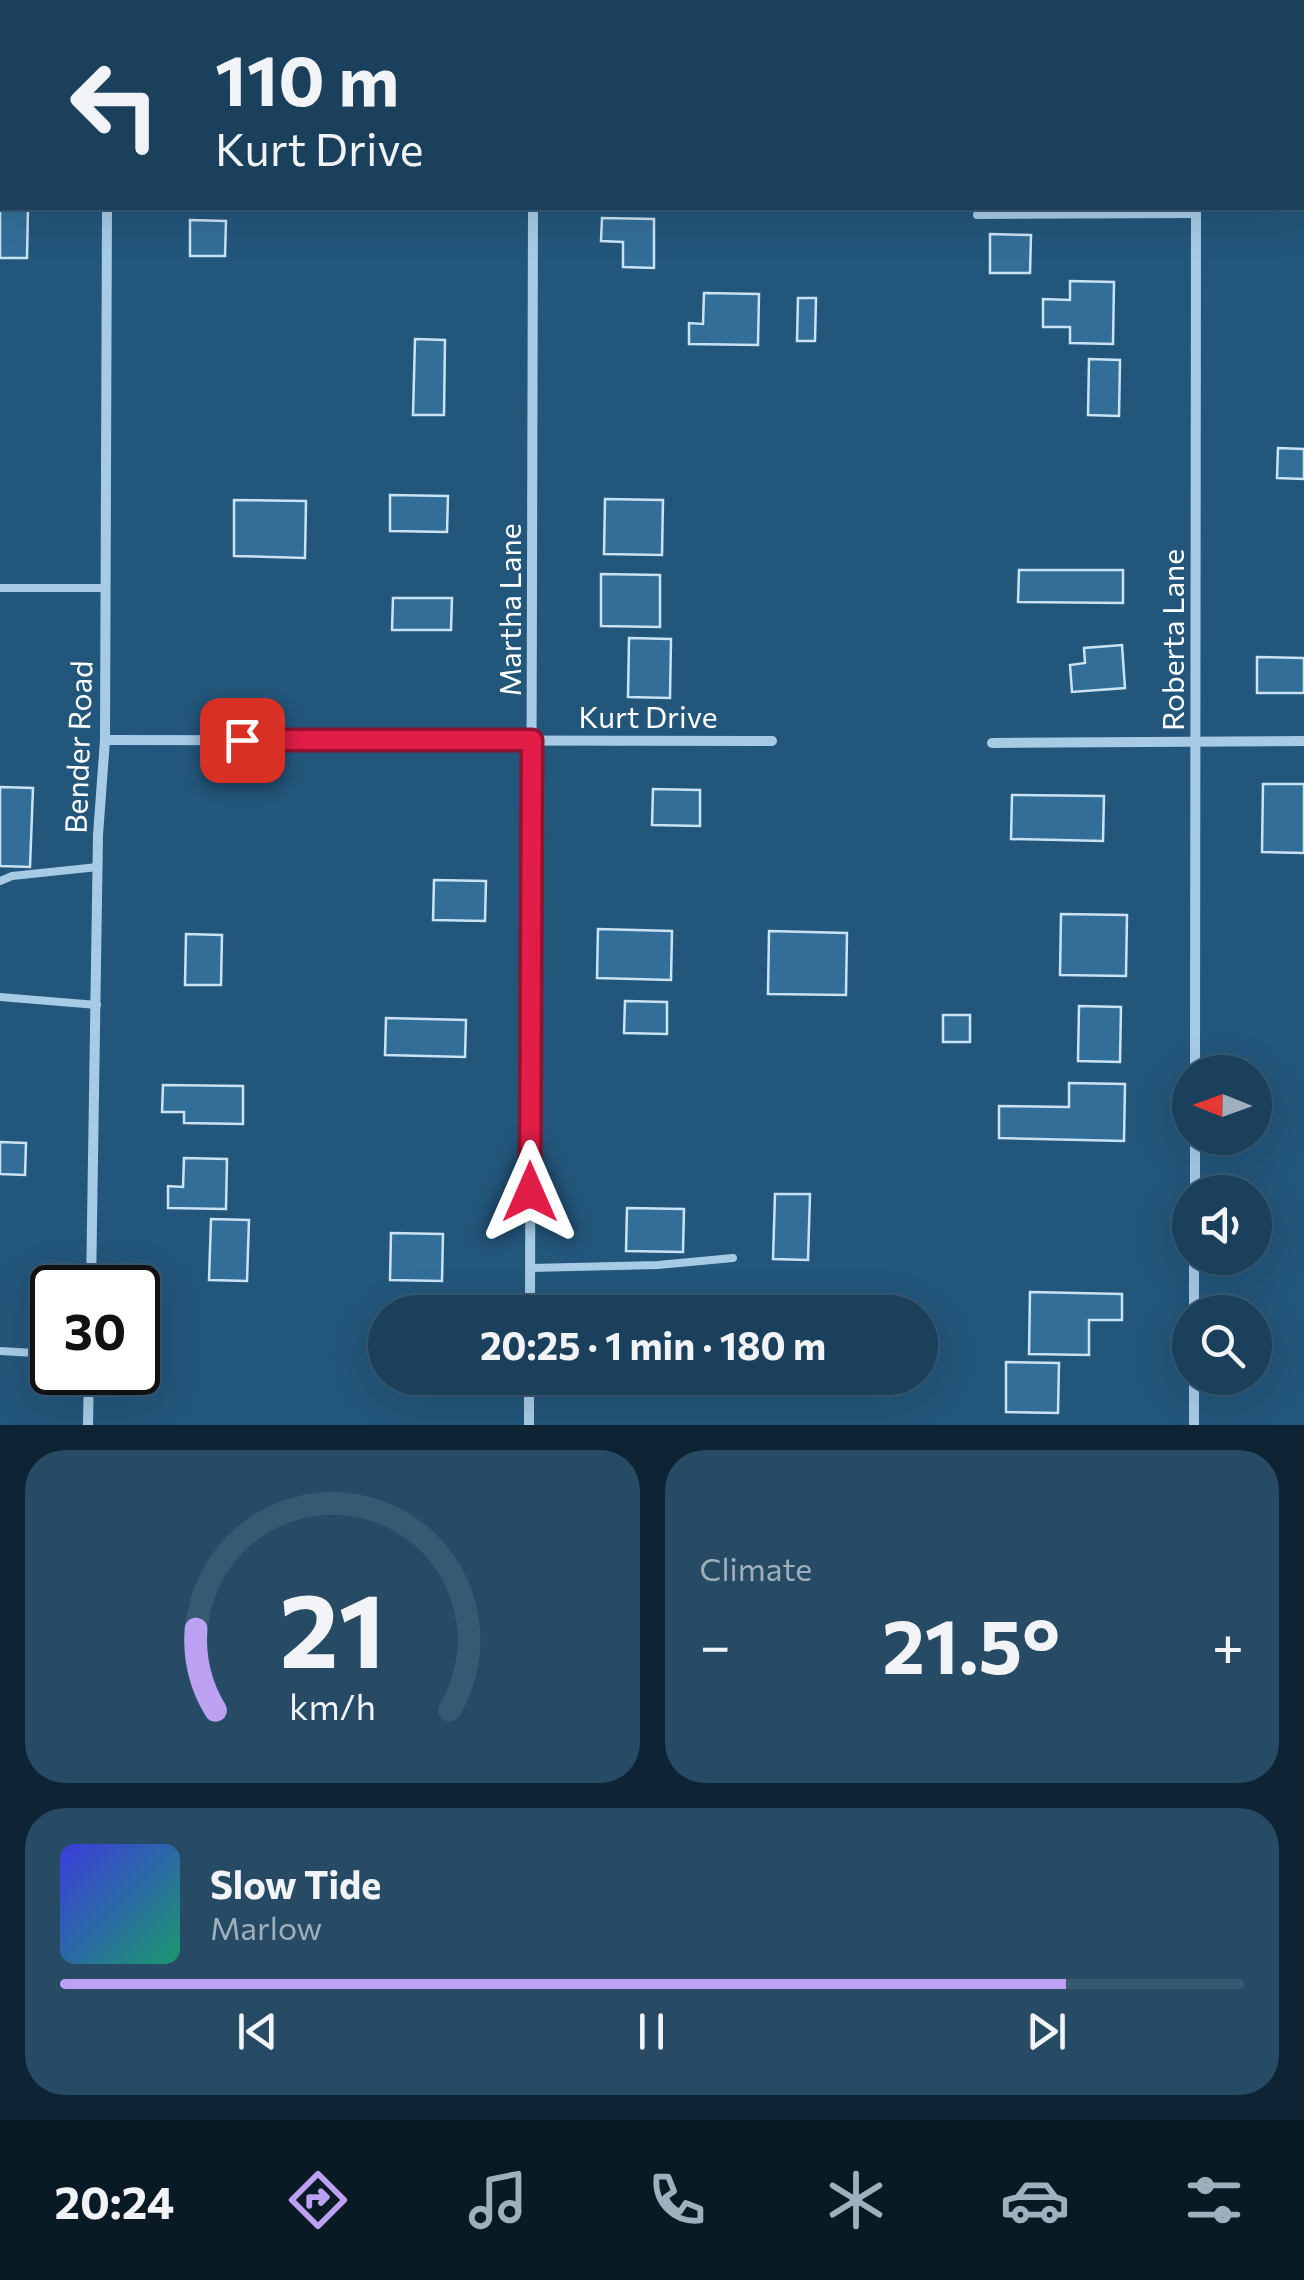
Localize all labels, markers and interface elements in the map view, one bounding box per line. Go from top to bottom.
text: 110 m [215,35,399,120]
icon: left [50,40,180,170]
text: Kurt Drive [215,120,424,175]
street label: Martha Lane [490,524,527,696]
street label: Roberta Lane [1153,549,1190,731]
street label: Bender Road [55,660,99,834]
street label: Kurt Drive [578,697,718,734]
pin [200,698,285,783]
icon: arrive [215,713,270,768]
north arrow [1172,1055,1272,1155]
map controls [1172,1055,1272,1395]
position arrow [478,1140,582,1244]
button: sound [1172,1175,1272,1275]
speed limit sign: 30 [30,1265,160,1395]
button: search [1172,1295,1272,1395]
text: 20:25 · 1 min · 180 m [480,1321,826,1368]
text: Climate [700,1548,812,1588]
text: 21 [279,1562,385,1689]
text: 21.5° [882,1598,1060,1689]
text: − [700,1610,731,1677]
text: + [1212,1610,1244,1677]
text: km/h [289,1684,376,1727]
text: Slow Tide [210,1860,381,1907]
text: Marlow [210,1907,322,1947]
icon: previous [230,2004,285,2059]
icon: pause [624,2004,679,2059]
icon: next [1019,2004,1074,2059]
icon: directions [283,2165,353,2235]
icon: music [463,2165,533,2235]
icon: phone [642,2165,712,2235]
icon: climate [821,2165,891,2235]
icon: car [1000,2165,1070,2235]
icon: filters [1179,2165,1249,2235]
text: 20:24 [55,2173,174,2228]

